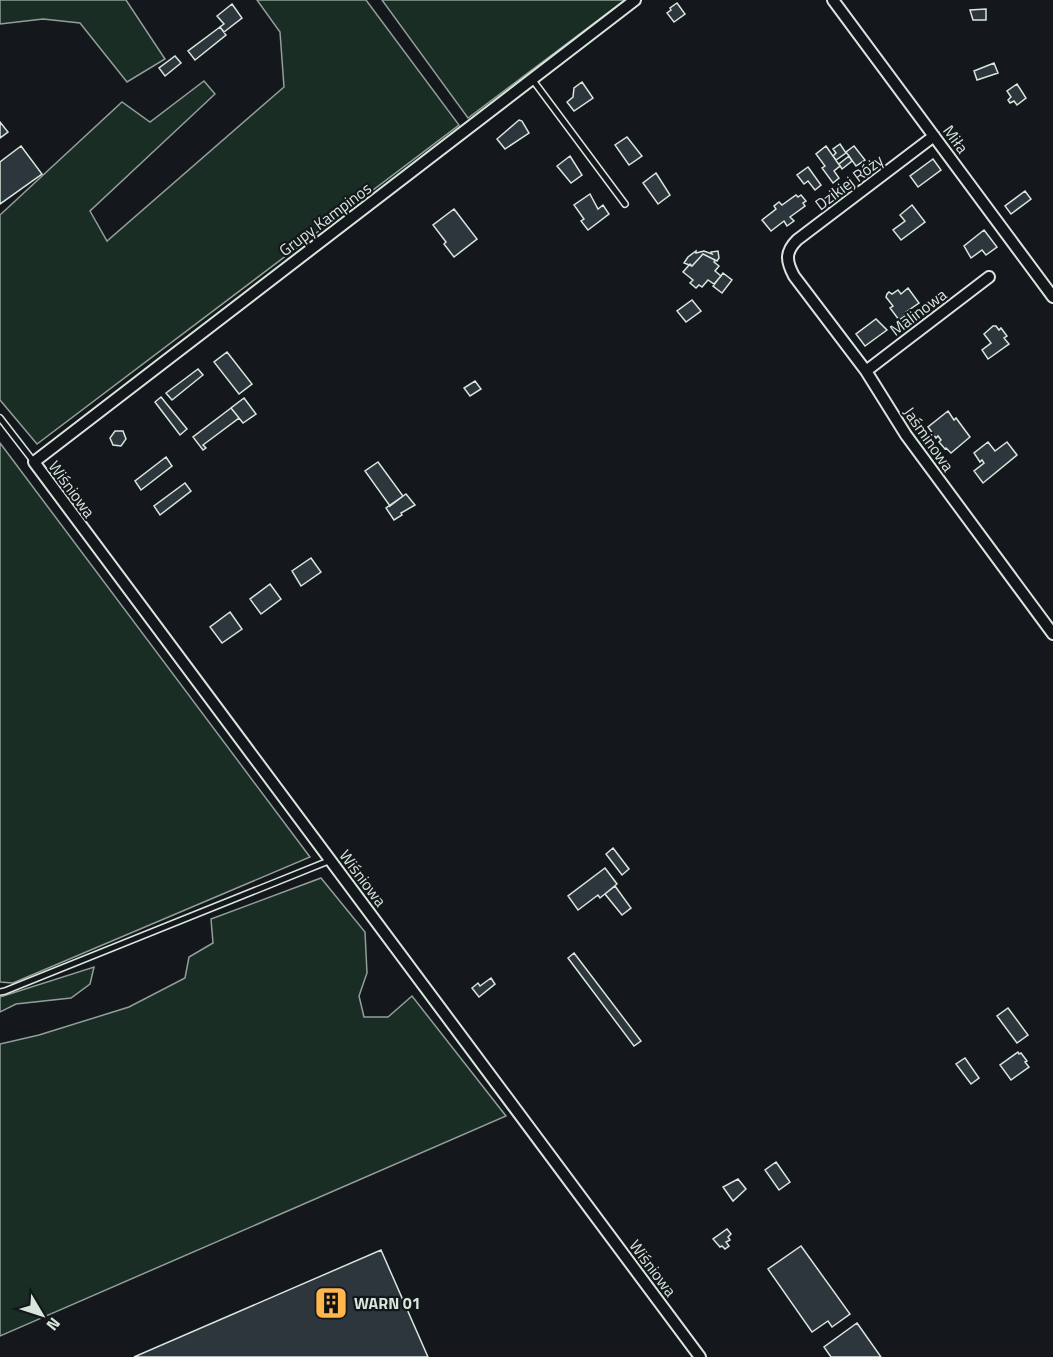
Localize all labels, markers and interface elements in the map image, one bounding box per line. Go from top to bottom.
street label: Miła [937,120,975,158]
street label: Dzikiej Róży [810,148,889,216]
street label: Grupy Kampinos [274,176,376,262]
street label: Malinowa [885,283,951,341]
street label: Jaśminowa [898,402,960,476]
street label: Wiśniowa [43,455,101,523]
street label: Wiśniowa [334,845,392,911]
street label: Wiśniowa [624,1235,682,1301]
north arrow [12,1285,72,1345]
building icon: WARN 01 [313,1285,349,1321]
place label: WARN 01 [354,1291,421,1315]
text: N [41,1313,66,1336]

